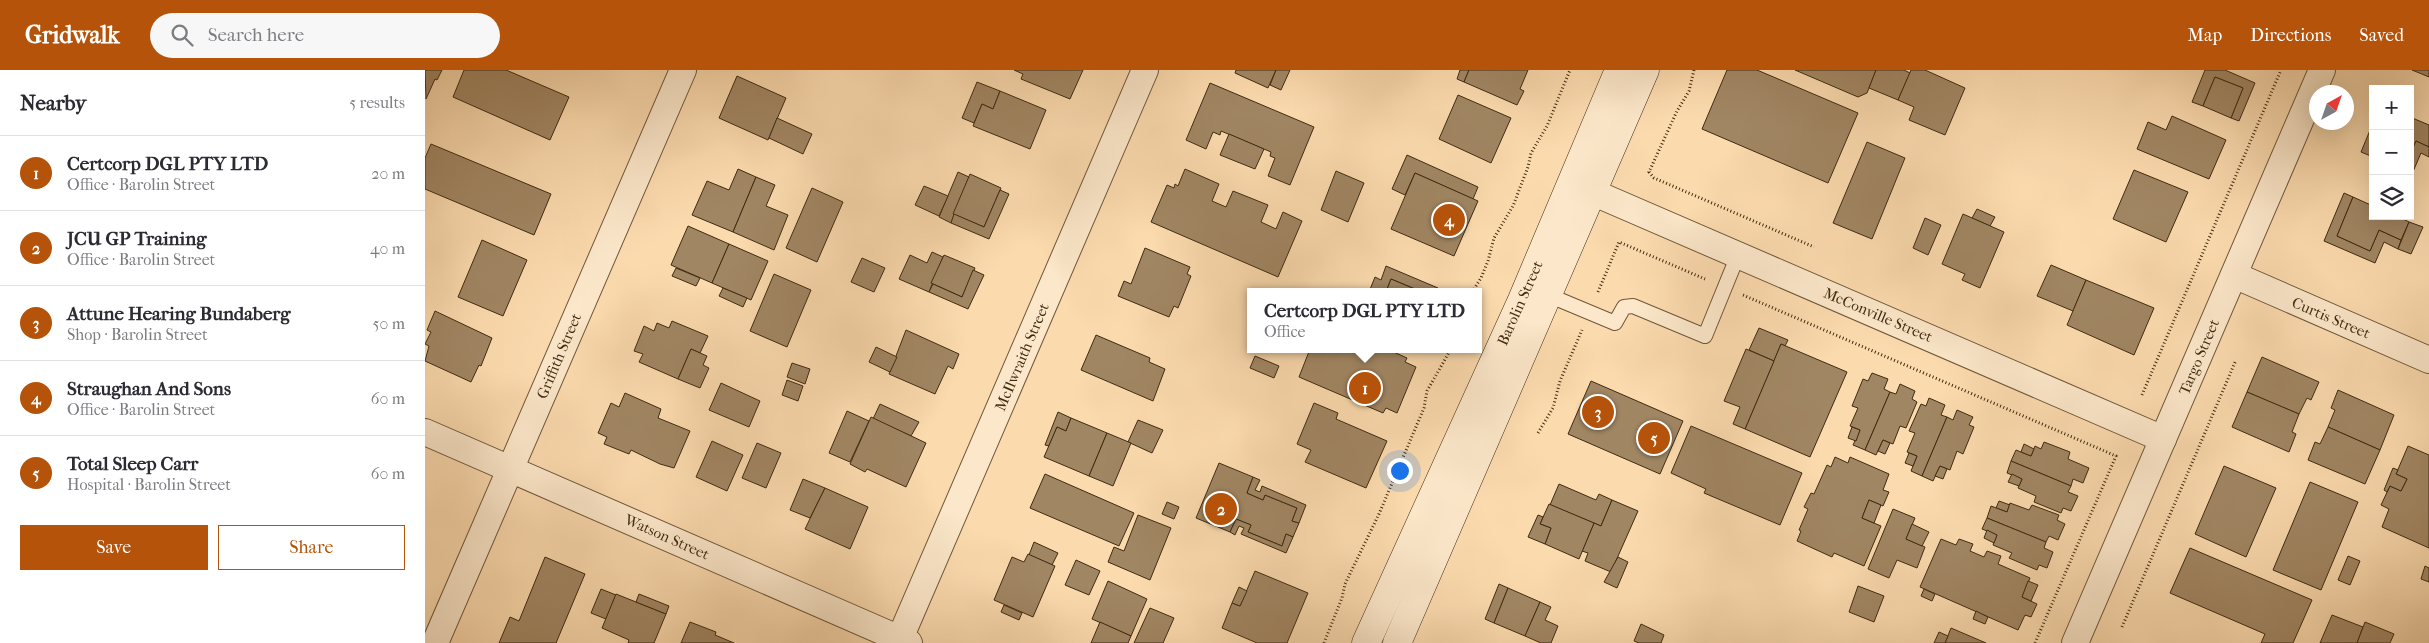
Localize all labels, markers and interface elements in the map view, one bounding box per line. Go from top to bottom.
search box [150,13,500,58]
text: Gridwalk [25,21,120,49]
icon: search [168,21,196,49]
text: Search here [208,24,304,46]
text: Map [2188,25,2222,46]
text: Directions [2250,25,2331,46]
text: Saved [2359,25,2404,46]
north arrow [2309,85,2354,130]
map controls [2369,85,2414,220]
button: + [2369,85,2414,130]
text: Nearby [20,91,86,115]
text: 5 results [349,93,405,112]
button: − [2369,130,2414,175]
text: Certcorp DGL PTY LTD [67,153,268,175]
text: 1 [33,164,39,183]
text: 20 m [371,164,405,183]
text: Office · Barolin Street [67,175,215,194]
button: layers [2369,175,2414,220]
pin: 4 [1433,201,1465,239]
text: JCU GP Training [67,228,206,250]
text: 2 [32,239,40,258]
text: 40 m [370,239,405,258]
text: Office · Barolin Street [67,250,215,269]
street label: Barolin Street [1493,257,1547,348]
street label: McConville Street [1821,284,1936,346]
popup [1247,288,1482,353]
street label: Curtis Street [2289,293,2373,343]
street label: McIlwraith Street [991,300,1053,414]
text: Certcorp DGL PTY LTD [1264,300,1465,322]
text: Attune Hearing Bundaberg [67,303,291,325]
street label: Griffith Street [533,310,585,401]
text: 3 [33,314,39,333]
text: 50 m [373,314,405,333]
street label: Targo Street [2175,316,2223,398]
text: Office [1264,322,1306,341]
text: Shop · Barolin Street [67,325,208,344]
pin: 1 [1349,369,1381,407]
text: Straughan And Sons [67,378,231,400]
text: 4 [31,389,41,408]
text: 60 m [371,389,405,408]
pin: 3 [1582,393,1614,431]
text: Office · Barolin Street [67,400,215,419]
pin: 5 [1638,419,1670,457]
text: Total Sleep Carr [67,453,198,475]
your location [1387,458,1413,484]
text: 5 [33,464,39,483]
text: 60 m [371,464,405,483]
text: Hospital · Barolin Street [67,475,231,494]
pin: 2 [1205,490,1237,528]
street label: Watson Street [621,510,713,564]
button: Save [20,525,208,570]
button: Share [218,525,405,570]

